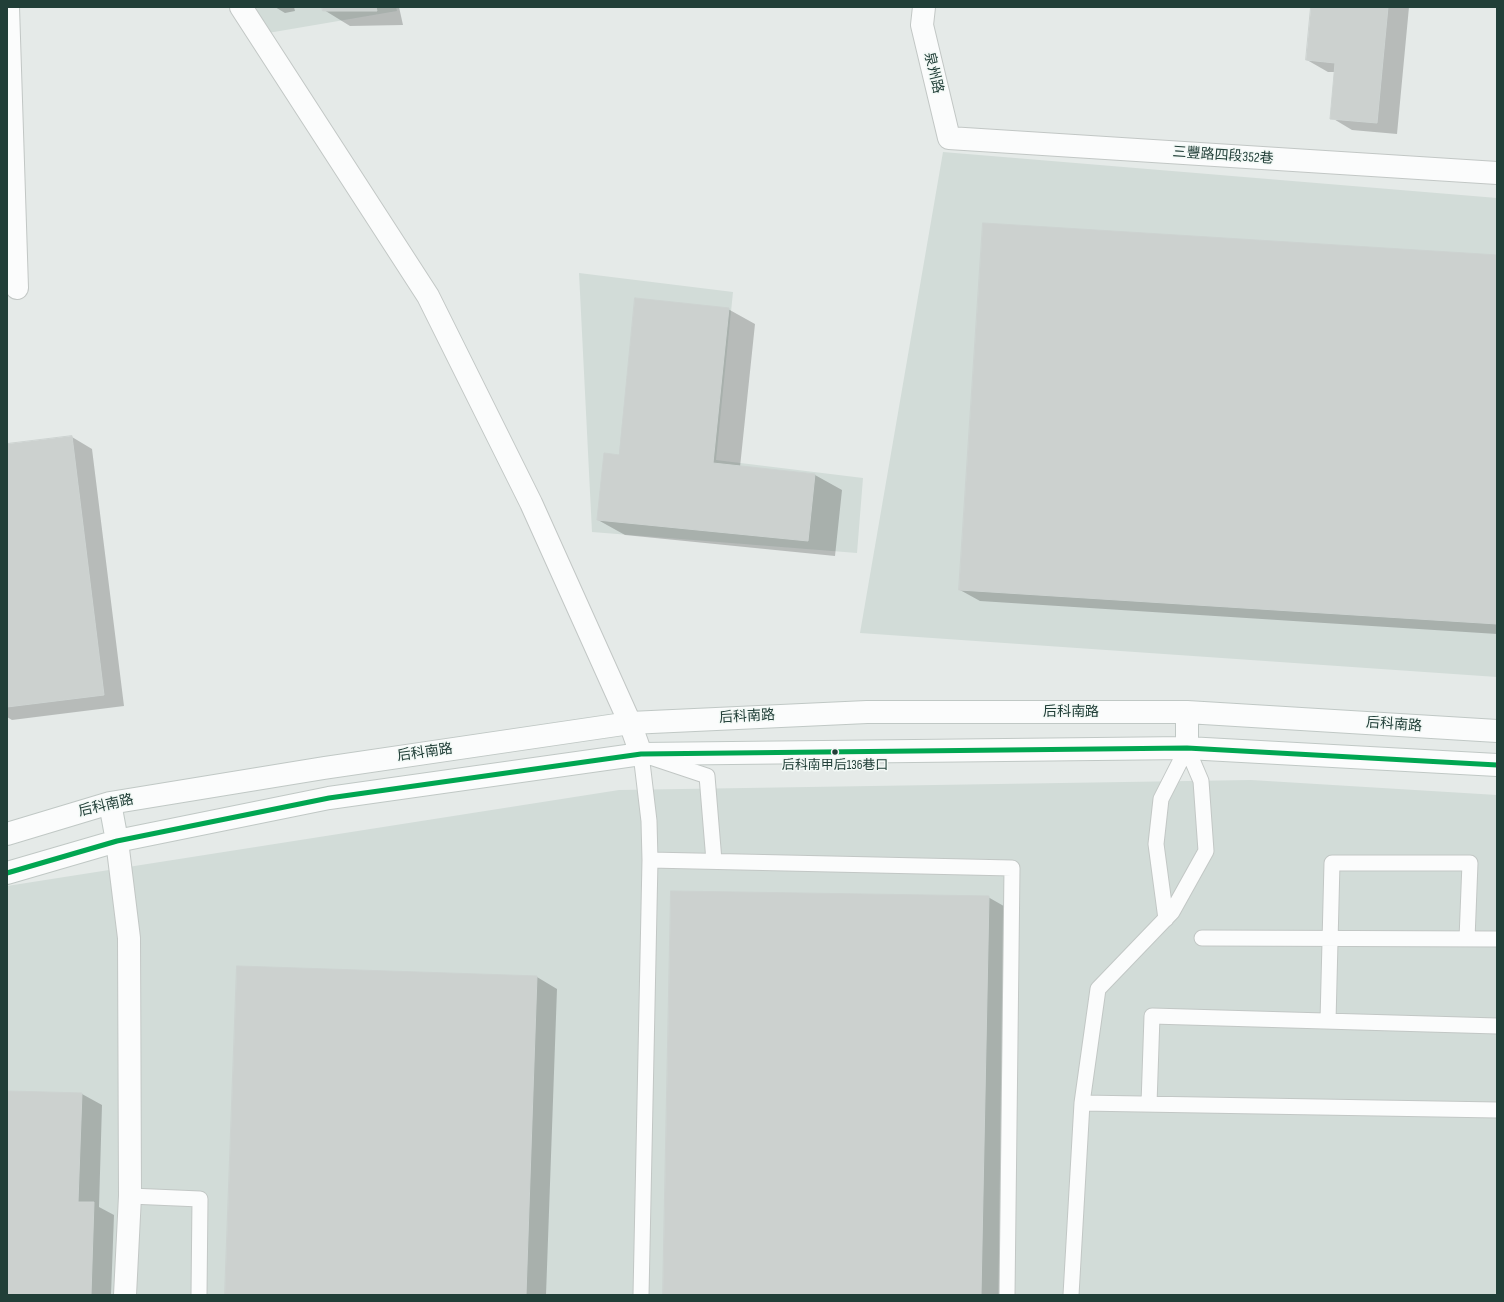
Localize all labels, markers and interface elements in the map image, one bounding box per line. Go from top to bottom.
street label: 泉州路 [920,51,946,95]
street label: 三豐路四段352巷 [1172,144,1274,168]
street label: 后科南路 [1043,704,1099,720]
street label: 后科南路 [719,707,775,727]
street label: 后科南路 [1365,715,1423,735]
street label: 后科南路 [396,741,454,765]
marker: 后科南甲后136巷口 [830,747,840,757]
place label: 后科南甲后136巷口 [782,758,888,774]
street label: 后科南路 [77,792,135,820]

